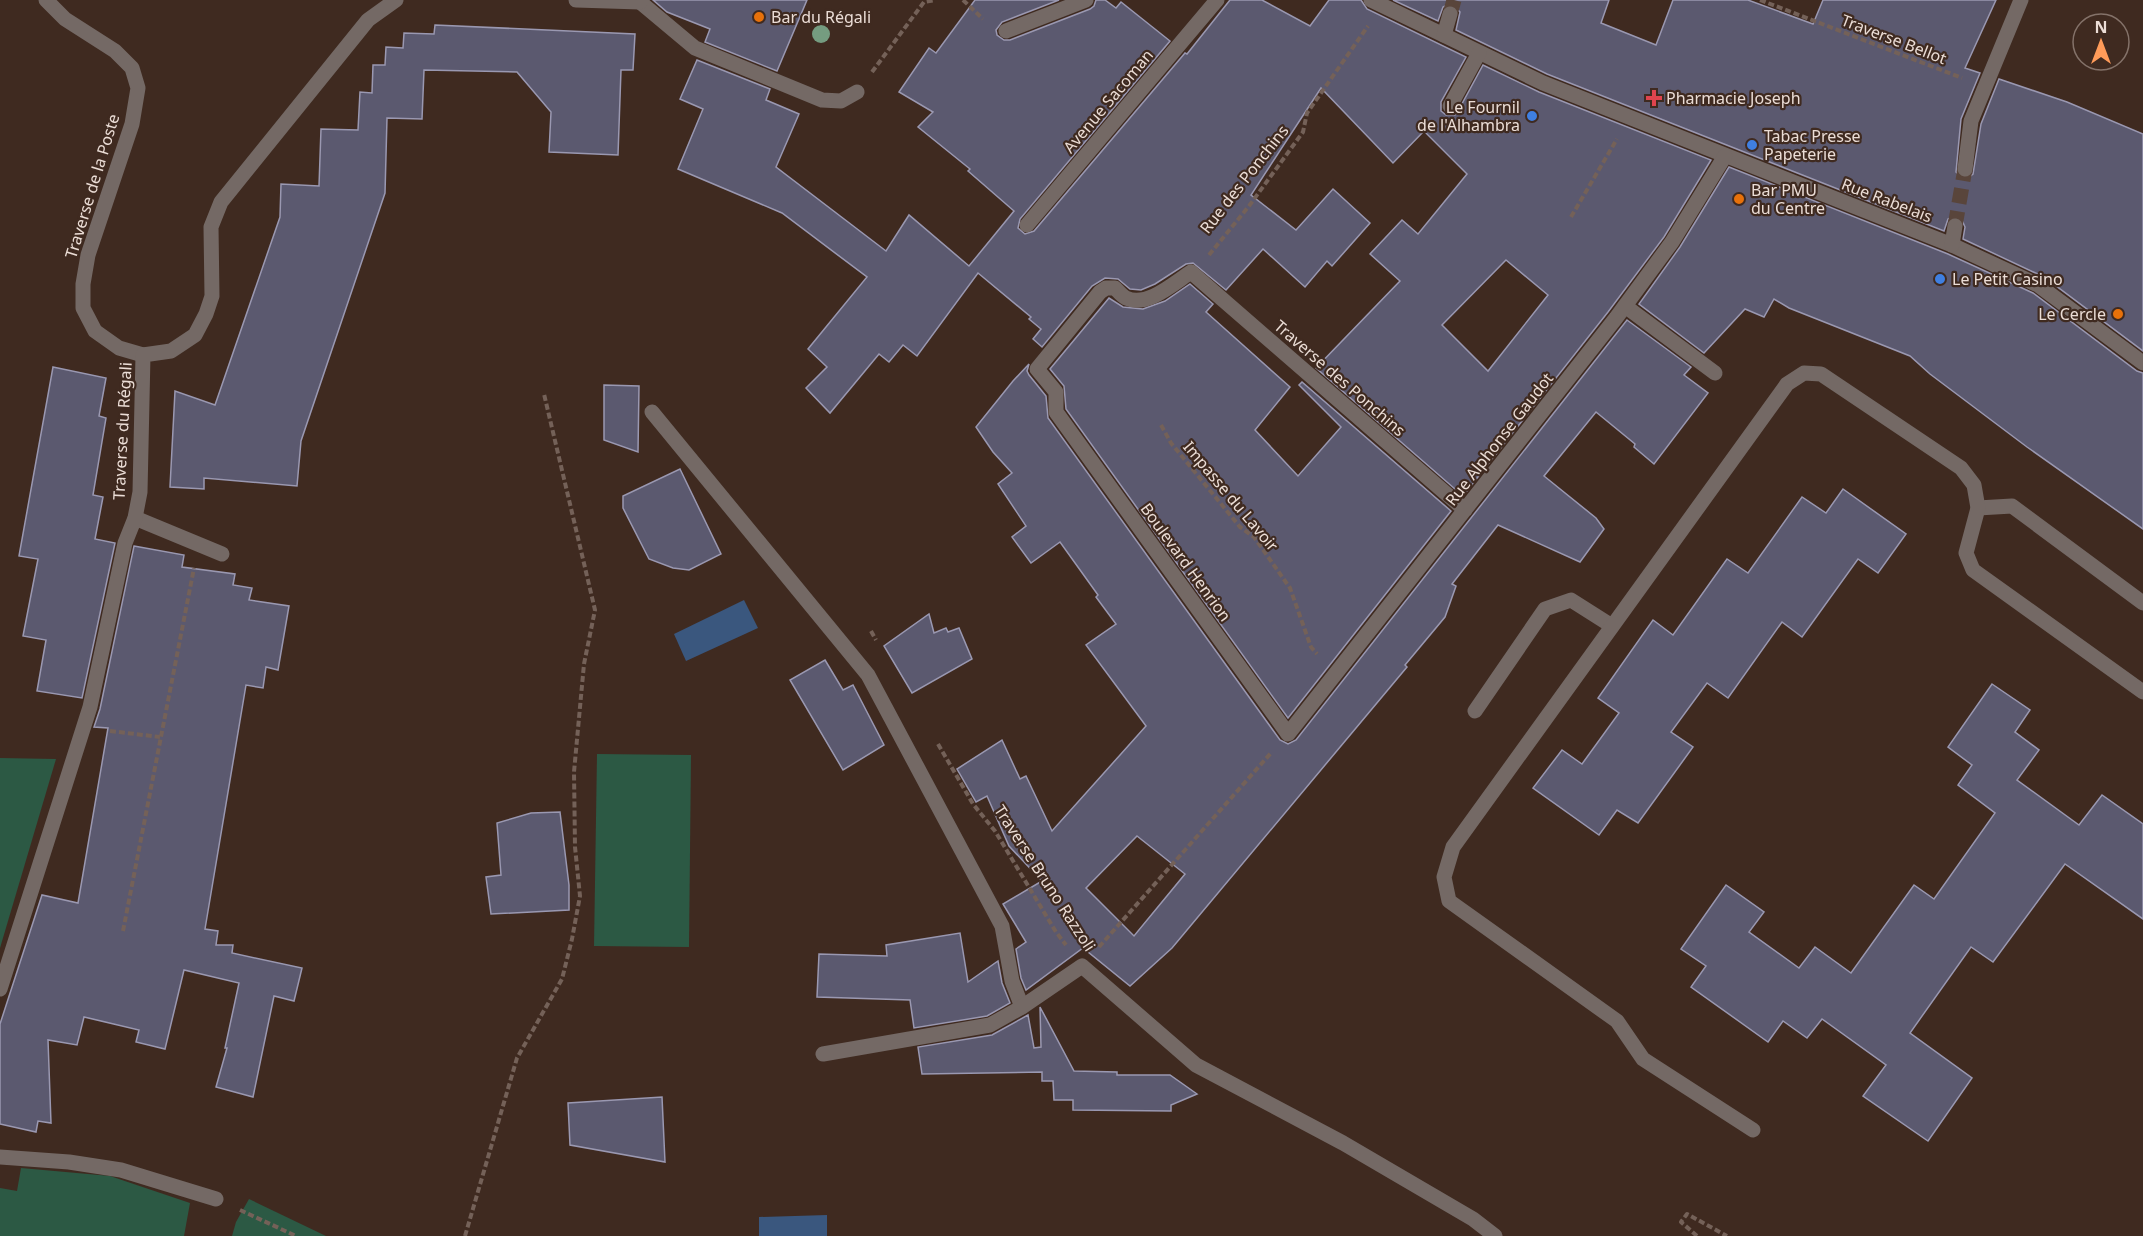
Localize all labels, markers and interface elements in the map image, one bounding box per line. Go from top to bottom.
place label: Bar du Régali [771,6,871,28]
street label: Traverse Bellot [1838,9,1950,69]
marker: Bar du Régali [752,10,766,24]
north arrow [2071,12,2131,72]
text: N [2094,16,2108,38]
street label: Avenue Sacoman [1058,44,1158,158]
place label: Pharmacie Joseph [1666,87,1801,109]
marker: Pharmacie Joseph [1647,91,1661,105]
place label: Le Fournil de l'Alhambra [1417,96,1520,136]
marker: Le Fournil de l'Alhambra [1525,109,1539,123]
street label: Traverse de la Poste [60,111,124,261]
street label: Rue des Ponchins [1195,120,1293,238]
place label: Tabac Presse Papeterie [1764,125,1861,165]
marker: Tabac Presse Papeterie [1745,138,1759,152]
street label: Rue Rabelais [1838,173,1936,227]
place label: Bar PMU du Centre [1751,179,1825,219]
marker: Bar PMU du Centre [1732,192,1746,206]
place label: Le Petit Casino [1952,268,2063,290]
marker: Le Petit Casino [1933,272,1947,286]
place label: Le Cercle [2038,303,2106,325]
marker: Le Cercle [2111,307,2125,321]
street label: Traverse des Ponchins [1270,315,1410,441]
street label: Traverse du Régali [107,362,137,500]
street label: Rue Alphonse Gaudot [1440,368,1558,510]
street label: Impasse du Lavoir [1178,436,1284,556]
street label: Boulevard Henrion [1136,498,1236,626]
street label: Traverse Bruno Razzoli [989,801,1101,955]

